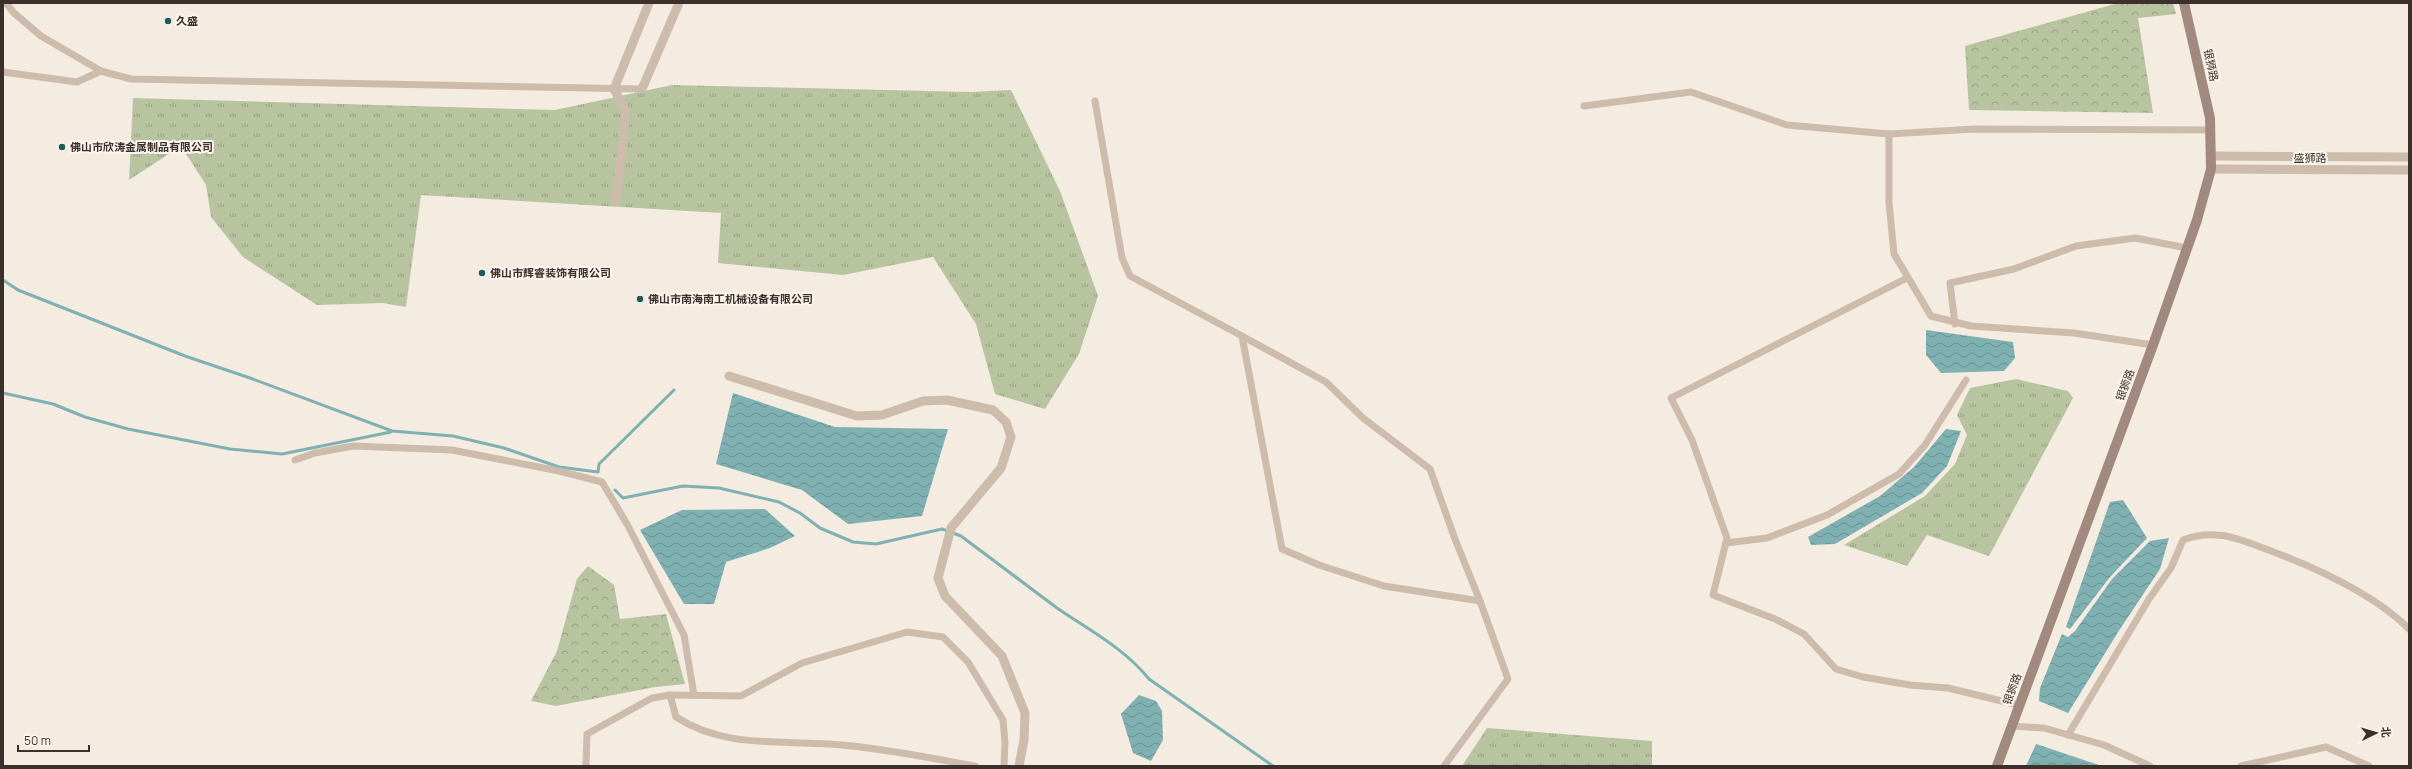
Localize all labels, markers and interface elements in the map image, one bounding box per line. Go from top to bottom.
place label: 久盛 [176,13,198,28]
marker: 久盛 [163,16,173,26]
street label: 银狮路 [2201,47,2222,83]
place label: 佛山市欣涛金属制品有限公司 [70,139,213,154]
marker: 佛山市欣涛金属制品有限公司 [57,142,67,152]
street label: 盛狮路 [2294,150,2327,165]
place label: 佛山市辉睿装饰有限公司 [490,265,611,280]
marker: 佛山市辉睿装饰有限公司 [477,268,487,278]
place label: 佛山市南海南工机械设备有限公司 [648,291,813,306]
marker: 佛山市南海南工机械设备有限公司 [635,294,645,304]
street label: 银狮路 [2112,367,2137,403]
street label: 银狮路 [1999,671,2024,707]
north arrow [2356,713,2396,753]
text: 北 [2379,726,2394,738]
scale bar [18,727,89,753]
text: 50 m [24,732,51,749]

